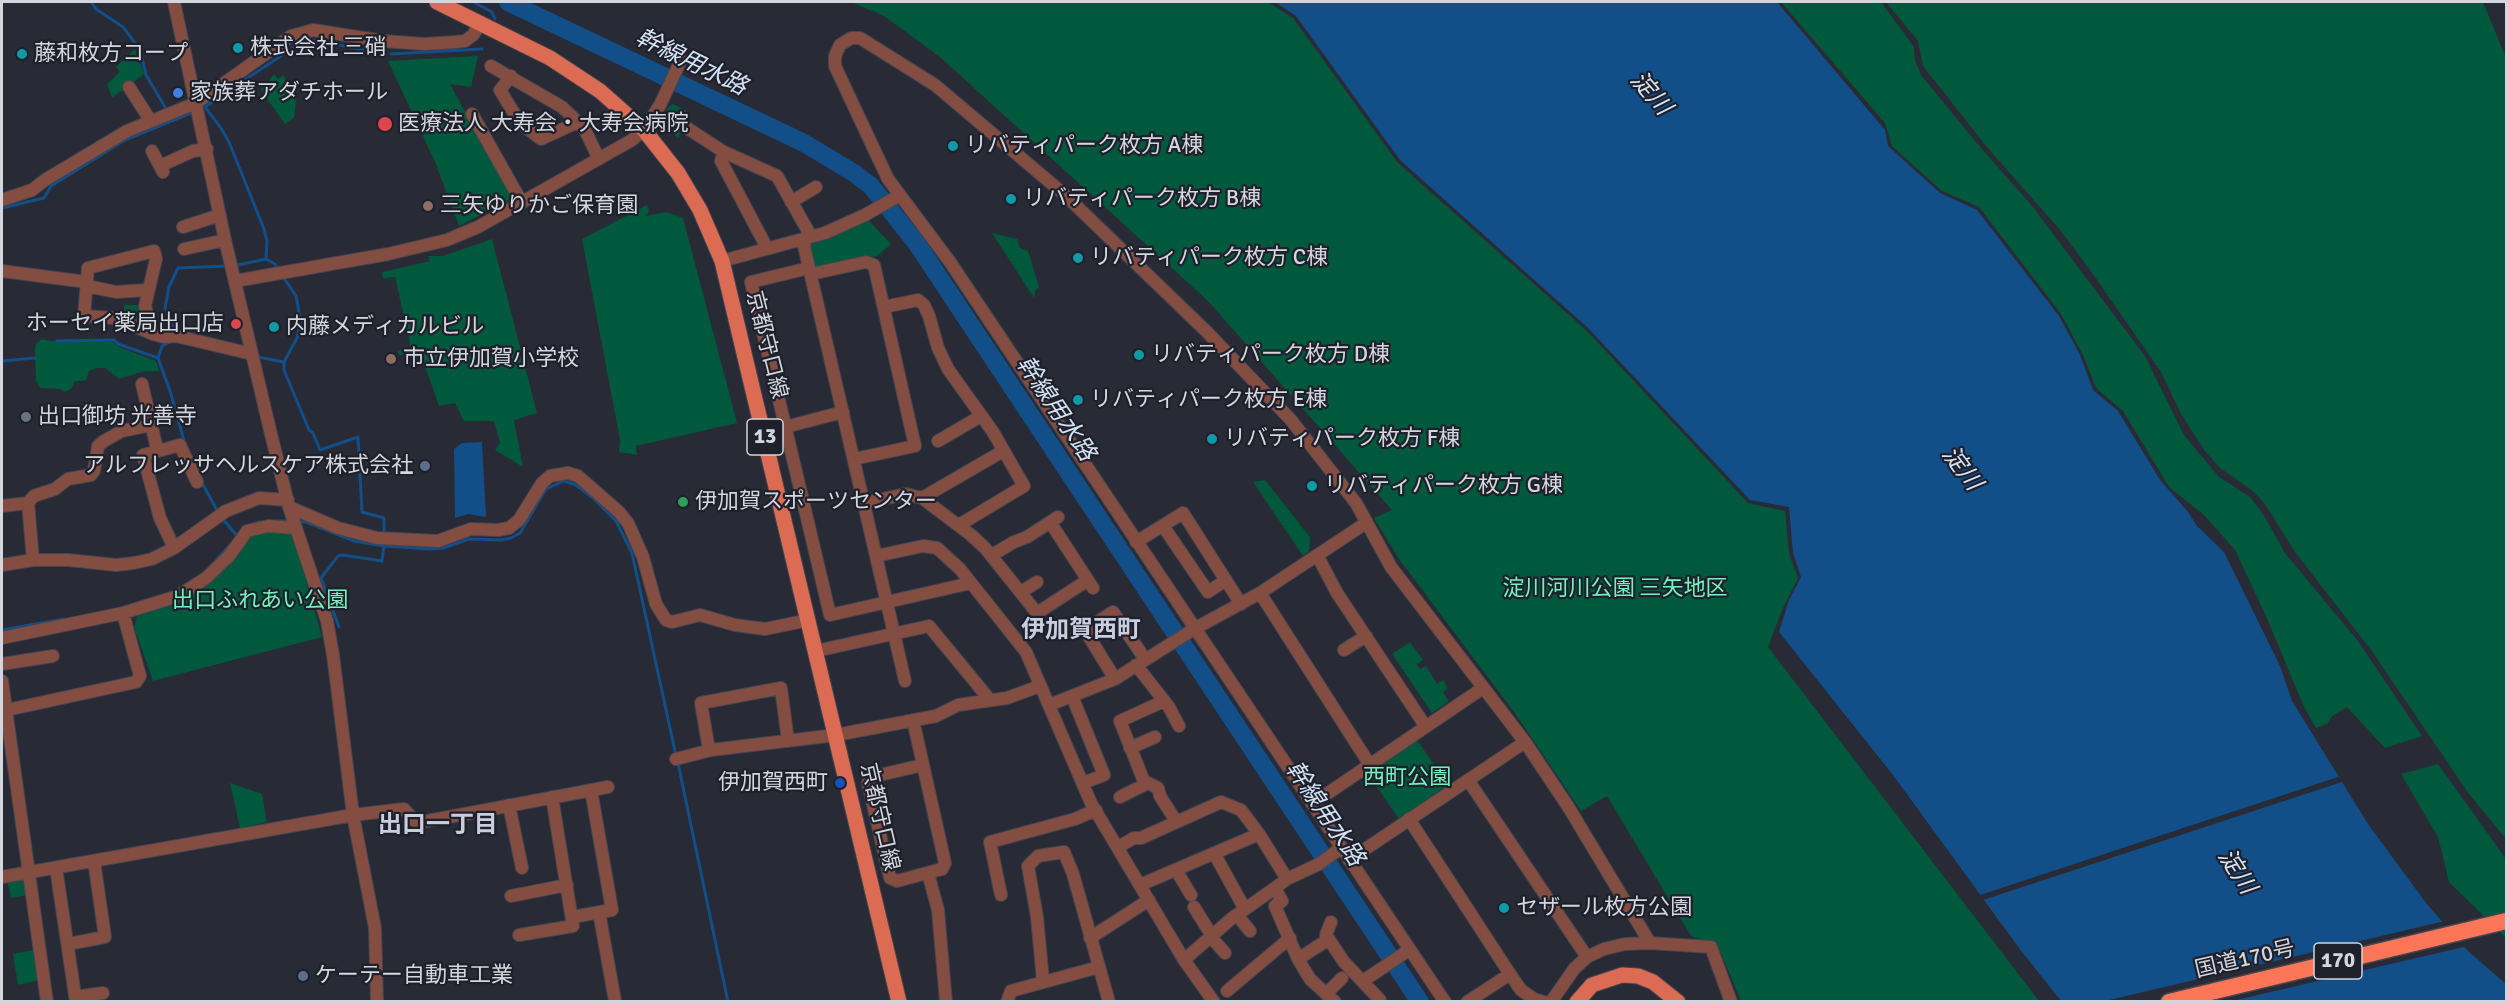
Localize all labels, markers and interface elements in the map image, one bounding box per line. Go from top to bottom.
water label: 幹線用水路 [631,24,751,102]
place label: 株式会社 三硝 [250,35,387,61]
place label: 藤和枚方コープ [34,41,188,67]
marker: 株式会社 三硝 [231,41,245,55]
marker: 藤和枚方コープ [15,47,29,61]
water label: 淀川 [1623,66,1677,122]
place label: 家族葬アダチホール [190,80,388,106]
marker: 家族葬アダチホール [171,86,185,100]
place label: 医療法人 大寿会・大寿会病院 [398,111,689,137]
marker: 医療法人 大寿会・大寿会病院 [376,115,394,133]
place label: リバティパーク枚方 A棟 [965,133,1203,159]
marker: リバティパーク枚方 A棟 [946,139,960,153]
place label: リバティパーク枚方 B棟 [1023,186,1261,212]
marker: リバティパーク枚方 B棟 [1004,192,1018,206]
place label: 三矢ゆりかご保育園 [440,193,638,219]
marker: 三矢ゆりかご保育園 [421,199,435,213]
place label: リバティパーク枚方 C棟 [1090,245,1328,271]
marker: リバティパーク枚方 C棟 [1071,251,1085,265]
street label: 京都守口線 [740,288,792,402]
place label: ホーセイ薬局出口店 [26,311,224,337]
place label: 内藤メディカルビル [286,314,484,340]
marker: ホーセイ薬局出口店 [229,317,243,331]
marker: 内藤メディカルビル [267,320,281,334]
place label: リバティパーク枚方 D棟 [1151,342,1390,368]
place label: 市立伊加賀小学校 [403,346,579,372]
marker: リバティパーク枚方 D棟 [1132,348,1146,362]
water label: 幹線用水路 [1010,351,1100,467]
marker: 市立伊加賀小学校 [384,352,398,366]
place label: リバティパーク枚方 E棟 [1090,387,1327,413]
marker: リバティパーク枚方 E棟 [1071,393,1085,407]
place label: 出口御坊 光善寺 [38,404,197,430]
marker: 出口御坊 光善寺 [19,410,33,424]
road number: 13 [747,419,783,455]
place label: リバティパーク枚方 F棟 [1224,426,1460,452]
marker: リバティパーク枚方 F棟 [1205,432,1219,446]
water label: 淀川 [1935,441,1987,497]
place label: アルフレッサヘルスケア株式会社 [83,453,413,479]
marker: アルフレッサヘルスケア株式会社 [418,459,432,473]
place label: リバティパーク枚方 G棟 [1324,473,1563,499]
marker: リバティパーク枚方 G棟 [1305,479,1319,493]
place label: 伊加賀スポーツセンター [695,489,937,515]
marker: 伊加賀スポーツセンター [676,495,690,509]
park label: 淀川河川公園 三矢地区 [1503,576,1727,602]
park label: 出口ふれあい公園 [172,588,348,614]
district label: 伊加賀西町 [1021,617,1141,645]
water label: 幹線用水路 [1279,756,1369,872]
street label: 京都守口線 [854,760,904,874]
park label: 西町公園 [1363,765,1451,791]
place label: 伊加賀西町 [718,770,828,796]
marker: 伊加賀西町 [833,776,847,790]
district label: 出口一丁目 [378,812,498,840]
water label: 淀川 [2211,844,2261,900]
place label: セザール枚方公園 [1516,895,1692,921]
marker: セザール枚方公園 [1497,901,1511,915]
street label: 国道170号 [2193,936,2297,984]
road number: 170 [2314,943,2362,979]
place label: ケーテー自動車工業 [315,963,513,989]
marker: ケーテー自動車工業 [296,969,310,983]

